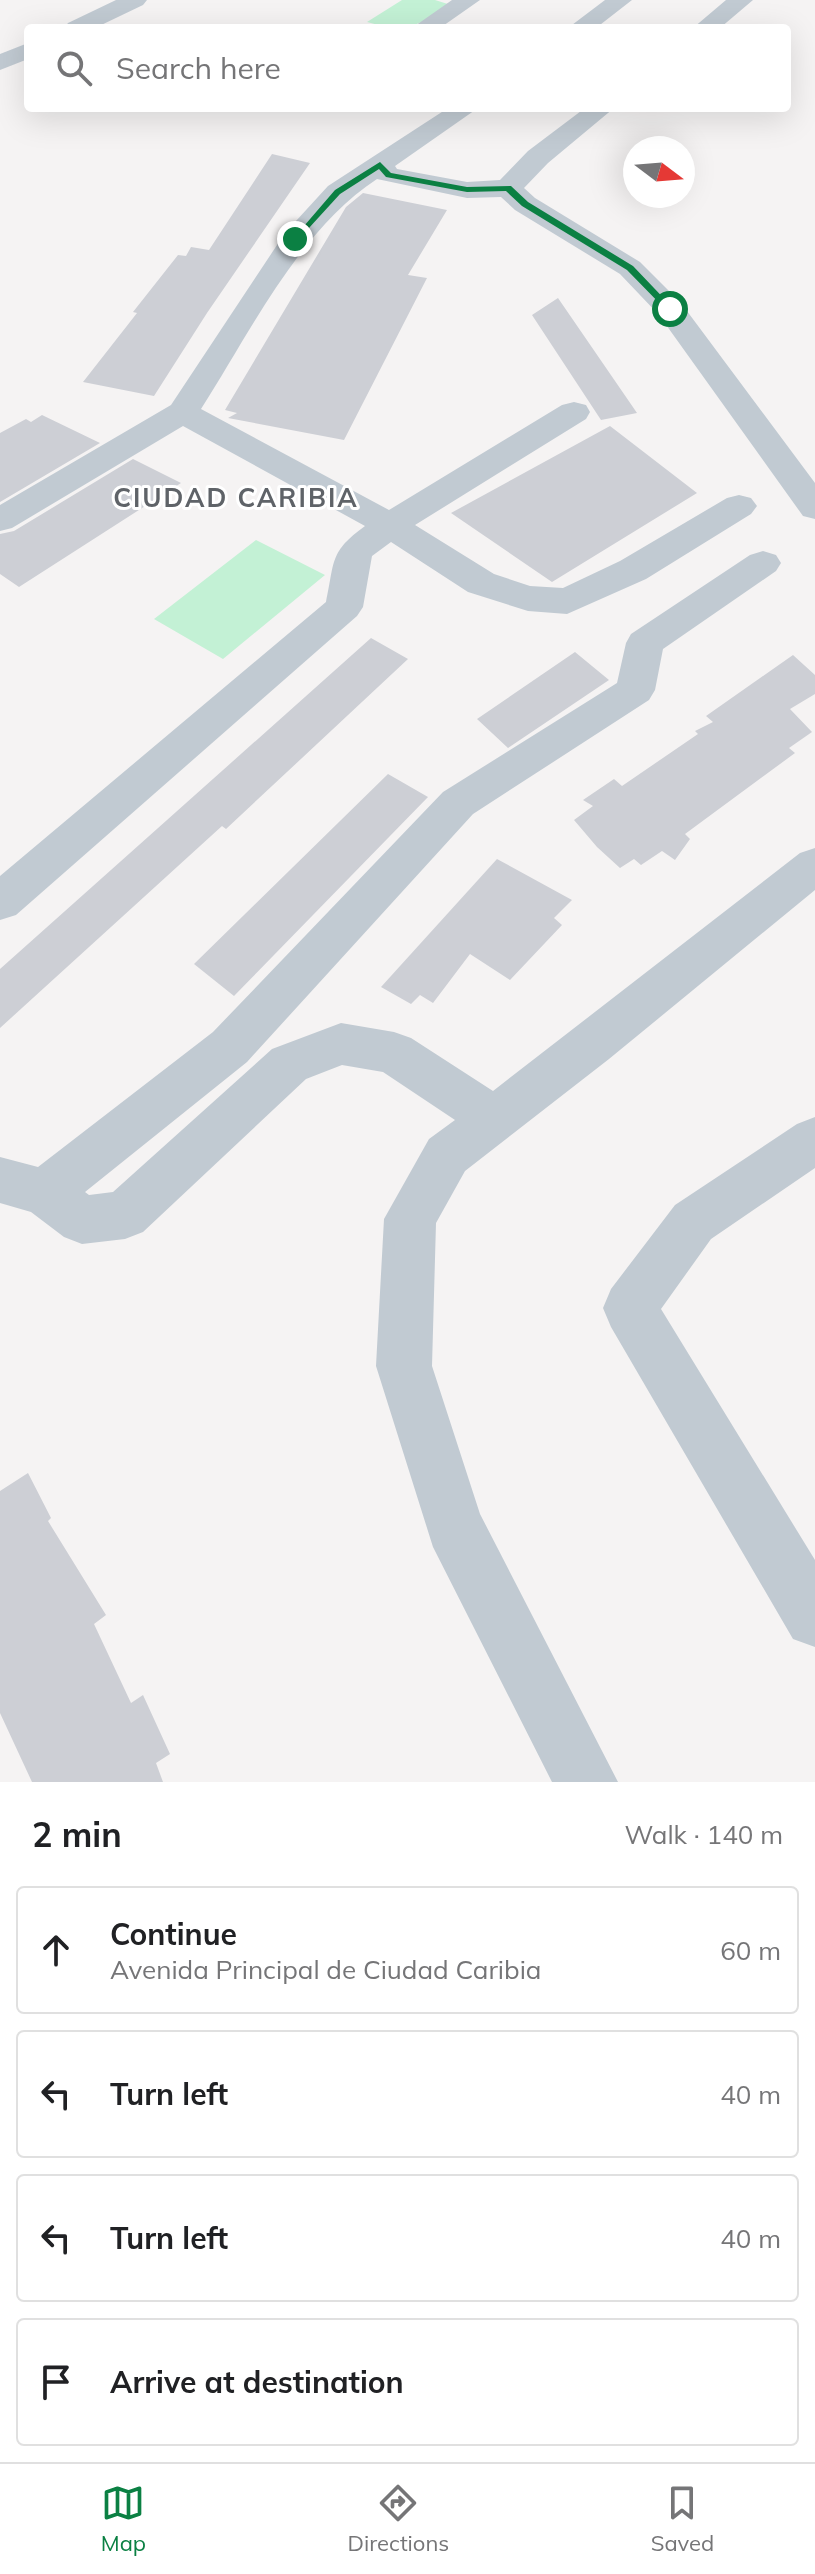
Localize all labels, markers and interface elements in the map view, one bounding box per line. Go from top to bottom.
search box [24,24,791,112]
icon: search [52,46,96,90]
text: Search here [116,49,281,87]
north arrow [623,136,695,208]
route end [277,221,313,257]
route start [652,291,688,327]
district label: CIUDAD CARIBIA [113,481,359,514]
text: 2 min [32,1813,122,1856]
text: Walk · 140 m [624,1818,783,1851]
text: Continue [110,1915,237,1953]
icon: ahead [34,1928,78,1972]
text: 60 m [720,1934,781,1967]
text: Avenida Principal de Ciudad Caribia [110,1953,541,1986]
icon: left [34,2072,78,2116]
text: Turn left [110,2075,228,2113]
text: 40 m [720,2078,781,2111]
icon: left [34,2216,78,2260]
text: Turn left [110,2219,228,2257]
text: 40 m [720,2222,781,2255]
icon: arrive [34,2360,78,2404]
text: Arrive at destination [110,2363,404,2401]
tab: Map [101,2481,146,2557]
tab: Directions [348,2481,449,2557]
tab: Saved [651,2481,714,2557]

